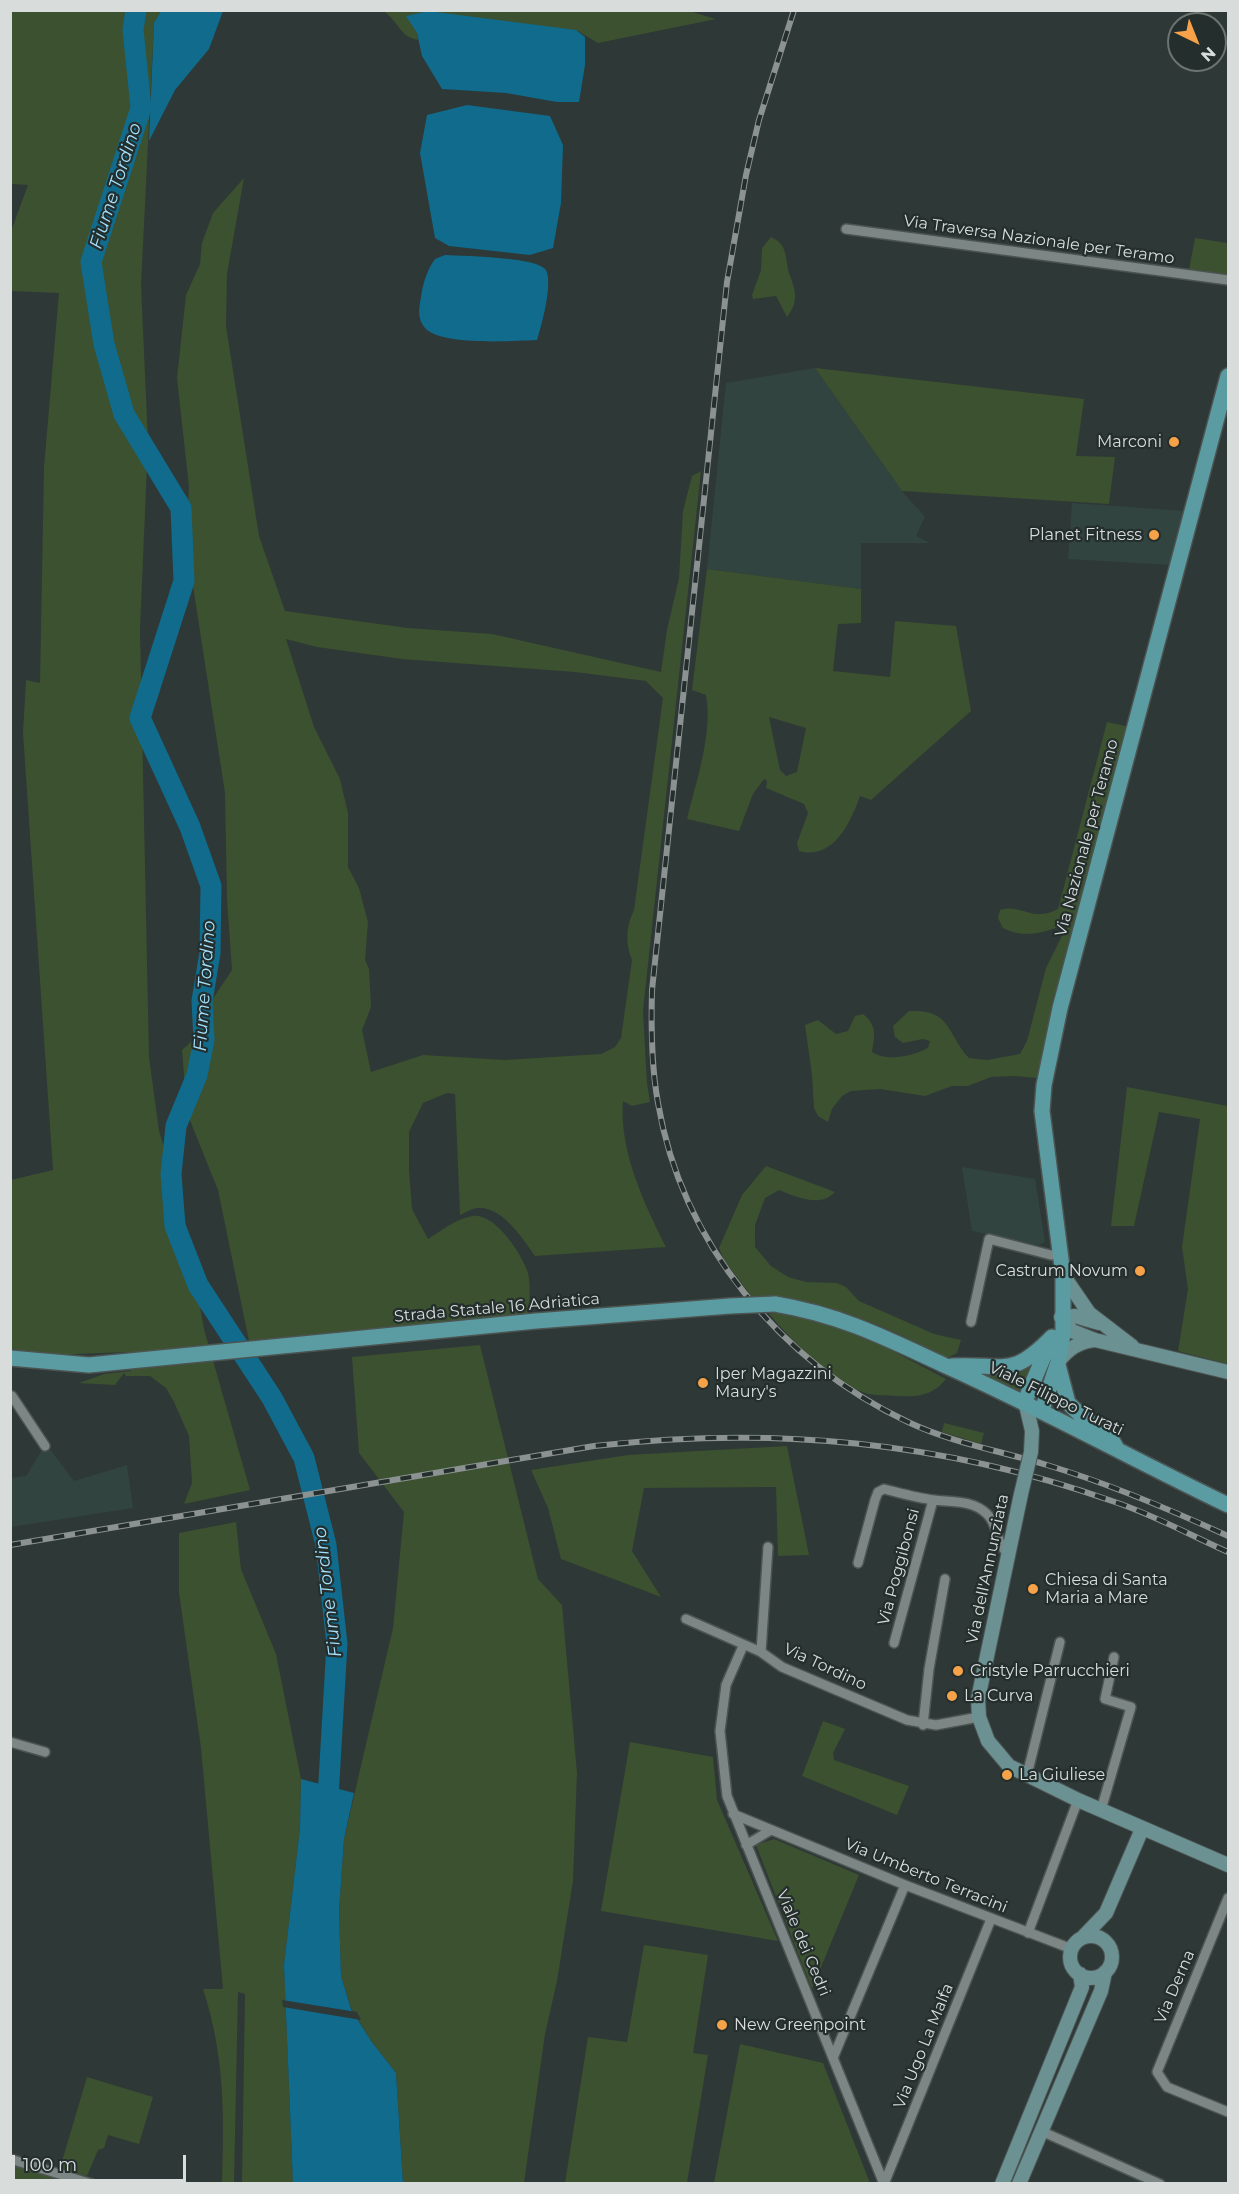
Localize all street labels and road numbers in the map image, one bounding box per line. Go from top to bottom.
street label: Via Traversa Nazionale per Teramo [902,211,1176,269]
street label: Via Nazionale per Teramo [1051,737,1123,939]
street label: Strada Statale 16 Adriatica [393,1289,601,1327]
street label: Viale Filippo Turati [986,1358,1126,1440]
street label: Via dell'Annunziata [963,1492,1013,1646]
street label: Via Poggibonsi [874,1506,924,1628]
street label: Via Tordino [780,1639,870,1695]
street label: Via Umberto Terracini [842,1835,1010,1917]
street label: Viale dei Cedri [772,1887,834,1999]
street label: Via Derna [1151,1947,1199,2027]
street label: Via Ugo La Malfa [890,1981,958,2111]

